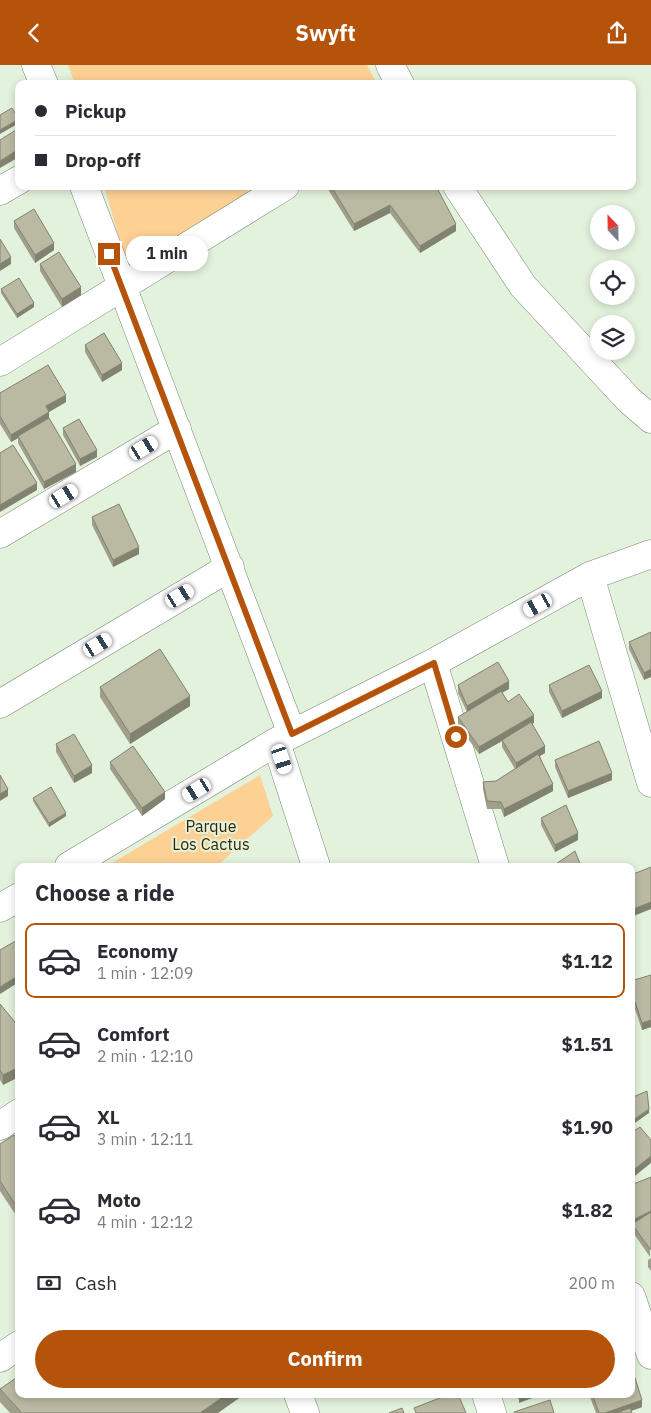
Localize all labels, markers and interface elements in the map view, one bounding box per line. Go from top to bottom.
text: Swyft [295,18,356,47]
icon: back [20,19,48,47]
icon: share [603,19,631,47]
text: Pickup [65,99,126,123]
text: Drop-off [65,148,141,172]
north arrow [590,205,635,250]
map controls [590,205,635,360]
callout: 1 min [126,237,209,271]
route end [98,243,120,265]
text: 1 min [146,243,188,263]
button: locate [590,260,635,305]
button: layers [590,315,635,360]
car [127,434,160,462]
car [47,482,80,510]
car [163,582,196,610]
car [521,591,554,619]
car [81,631,114,659]
route start [445,726,467,748]
car [270,742,293,776]
car [180,776,213,804]
park label: Parque Los Cactus [172,816,250,854]
text: Choose a ride [35,878,175,907]
icon: car [37,938,82,983]
text: Economy [97,939,178,963]
text: $1.12 [561,949,613,973]
text: 1 min · 12:09 [97,963,193,983]
icon: car [37,1021,82,1066]
text: Comfort [97,1022,170,1046]
text: $1.51 [561,1032,613,1056]
text: 2 min · 12:10 [97,1046,193,1066]
icon: car [37,1104,82,1149]
text: XL [97,1105,120,1129]
text: $1.90 [561,1115,613,1139]
text: 3 min · 12:11 [97,1129,193,1149]
icon: car [37,1187,82,1232]
text: Moto [97,1188,141,1212]
text: $1.82 [561,1198,613,1222]
text: 4 min · 12:12 [97,1212,193,1232]
icon: cash [35,1269,63,1297]
text: Cash [75,1271,117,1295]
text: 200 m [568,1273,615,1293]
button: Confirm [35,1330,615,1388]

